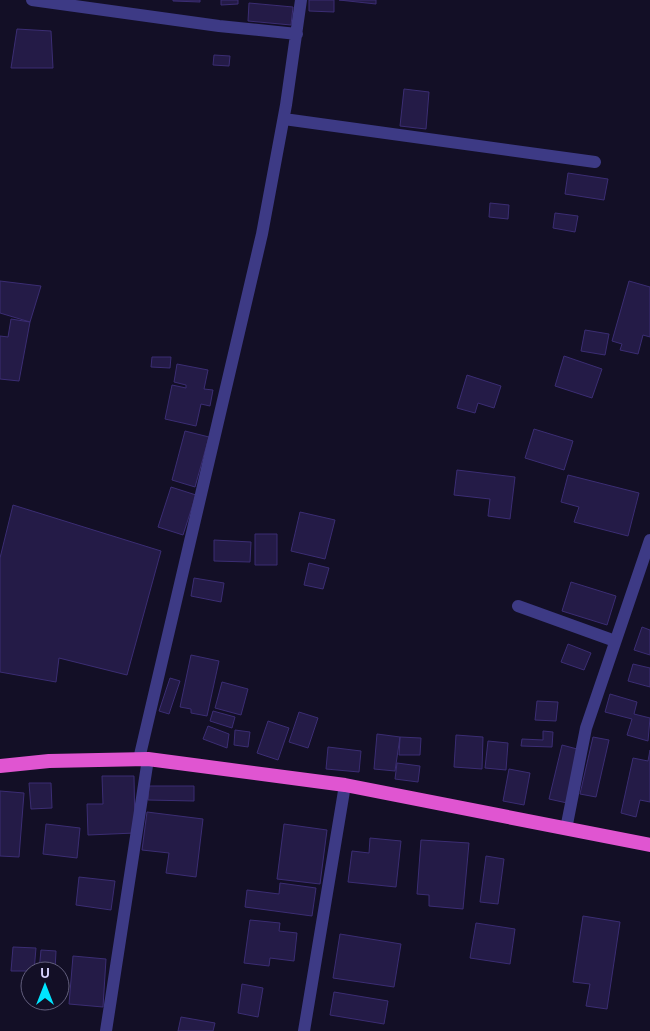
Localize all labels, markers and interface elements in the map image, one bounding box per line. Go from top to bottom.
north arrow [20,961,70,1011]
text: U [40,964,50,982]

